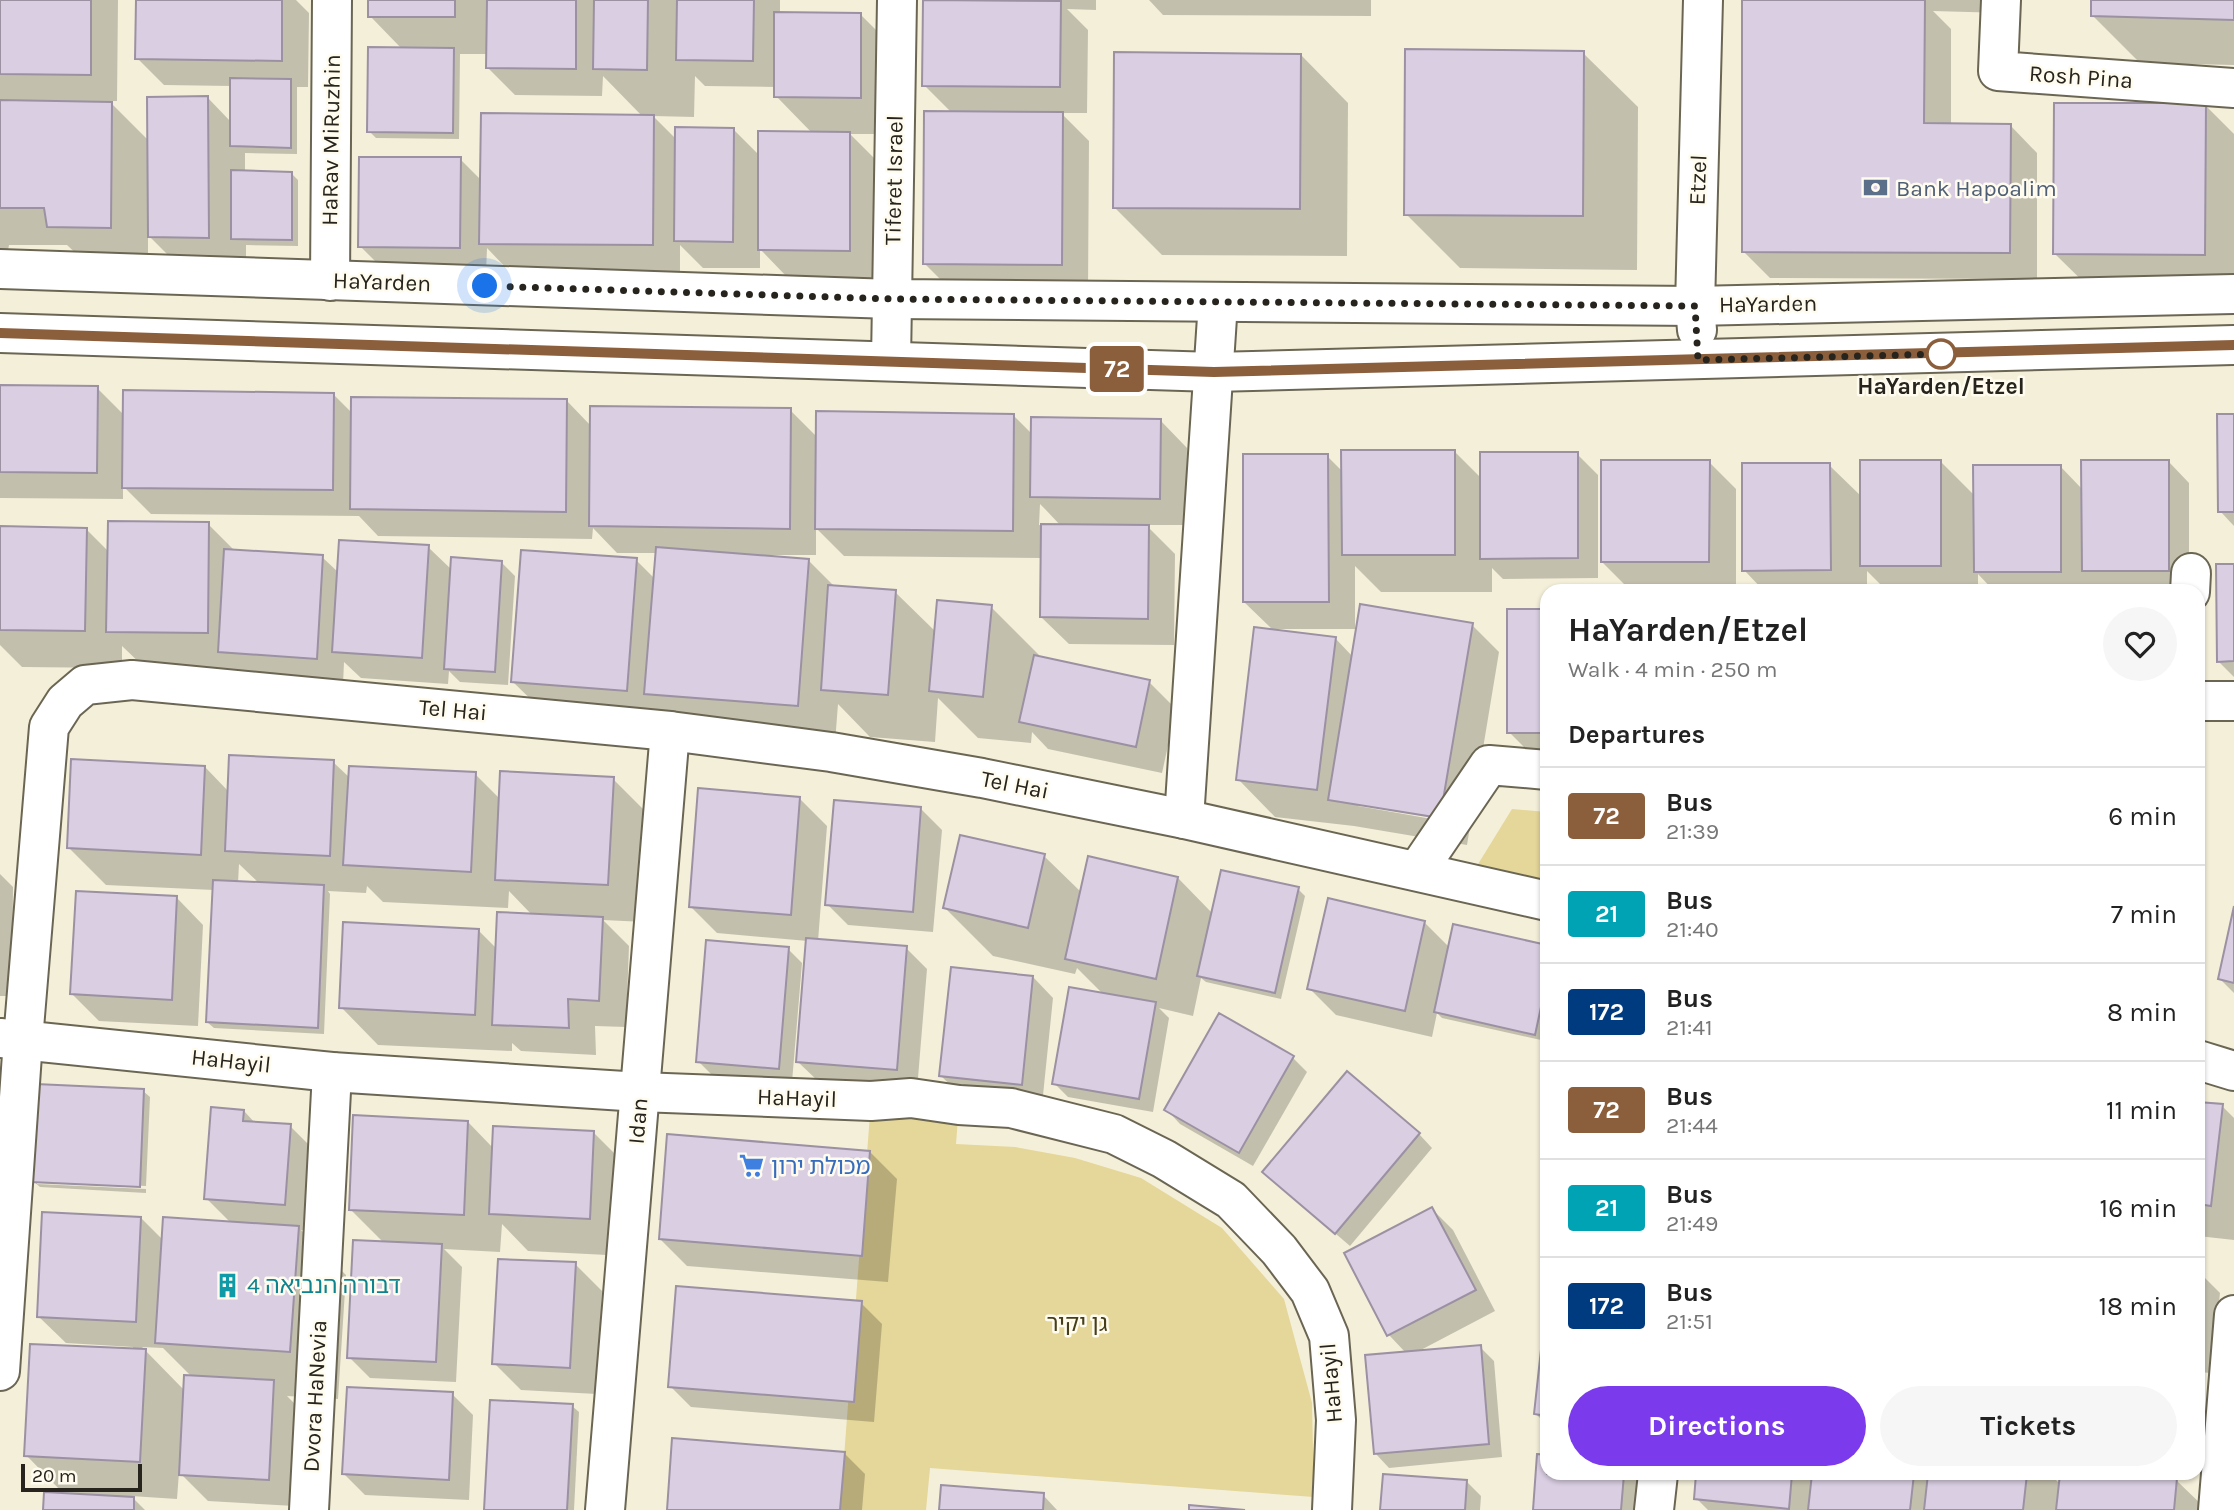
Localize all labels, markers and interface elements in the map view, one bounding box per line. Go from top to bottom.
street label: HaRav MiRuzhin [316,54,346,226]
street label: Rosh Pina [2028,60,2134,94]
street label: Tiferet Israel [879,115,909,245]
street label: Etzel [1684,154,1712,206]
bank icon: Bank Hapoalim [1862,174,1890,202]
place label: Bank Hapoalim [1896,175,2057,202]
street label: HaYarden [332,267,432,297]
your location [467,268,502,303]
street label: HaYarden [1719,290,1817,318]
marker: HaYarden/Etzel [1926,339,1956,369]
line badge: 72 [1086,346,1148,392]
text: 72 [1104,355,1130,383]
place label: HaYarden/Etzel [1857,373,2025,400]
button: heart [2103,607,2177,681]
text: HaYarden/Etzel [1568,611,1808,649]
text: Walk · 4 min · 250 m [1568,656,1777,683]
street label: Tel Hai [418,694,488,726]
text: Departures [1568,719,1705,750]
street label: Tel Hai [979,765,1051,805]
text: Bus [1666,787,1713,818]
text: 6 min [2108,801,2177,832]
text: 72 [1593,802,1620,830]
text: 21:39 [1666,818,1719,845]
text: Bus [1666,885,1713,916]
text: 7 min [2111,899,2177,930]
text: 21 [1595,900,1618,928]
text: 21:40 [1666,916,1719,943]
text: Bus [1666,983,1713,1014]
text: 8 min [2107,997,2177,1028]
text: 172 [1589,998,1624,1026]
text: 21:41 [1666,1014,1713,1041]
street label: HaHayil [190,1043,272,1079]
text: Bus [1666,1081,1713,1112]
street label: HaHayil [757,1083,837,1113]
text: 11 min [2106,1095,2177,1126]
text: 72 [1593,1096,1620,1124]
street label: Idan [623,1097,653,1145]
text: 21:44 [1666,1112,1718,1139]
supermarket icon: מכולת ירון [737,1152,765,1180]
place label: מכולת ירון [771,1153,870,1180]
text: Bus [1666,1179,1713,1210]
text: 16 min [2100,1193,2177,1224]
text: 21 [1595,1194,1618,1222]
text: 21:49 [1666,1210,1718,1237]
building icon: דבורה הנביאה 4 [213,1271,241,1299]
place label: דבורה הנביאה 4 [247,1272,401,1299]
text: Bus [1666,1277,1713,1308]
text: 18 min [2098,1291,2177,1322]
text: 172 [1589,1292,1624,1320]
text: 21:51 [1666,1308,1713,1335]
park label: גן יקיר [1046,1310,1108,1337]
street label: Dvora HaNevia [298,1319,332,1473]
street label: HaHayil [1314,1342,1348,1424]
button: Directions [1568,1386,1866,1466]
button: Tickets [1880,1386,2177,1466]
scale bar [21,1461,142,1493]
text: 20 m [32,1465,77,1487]

